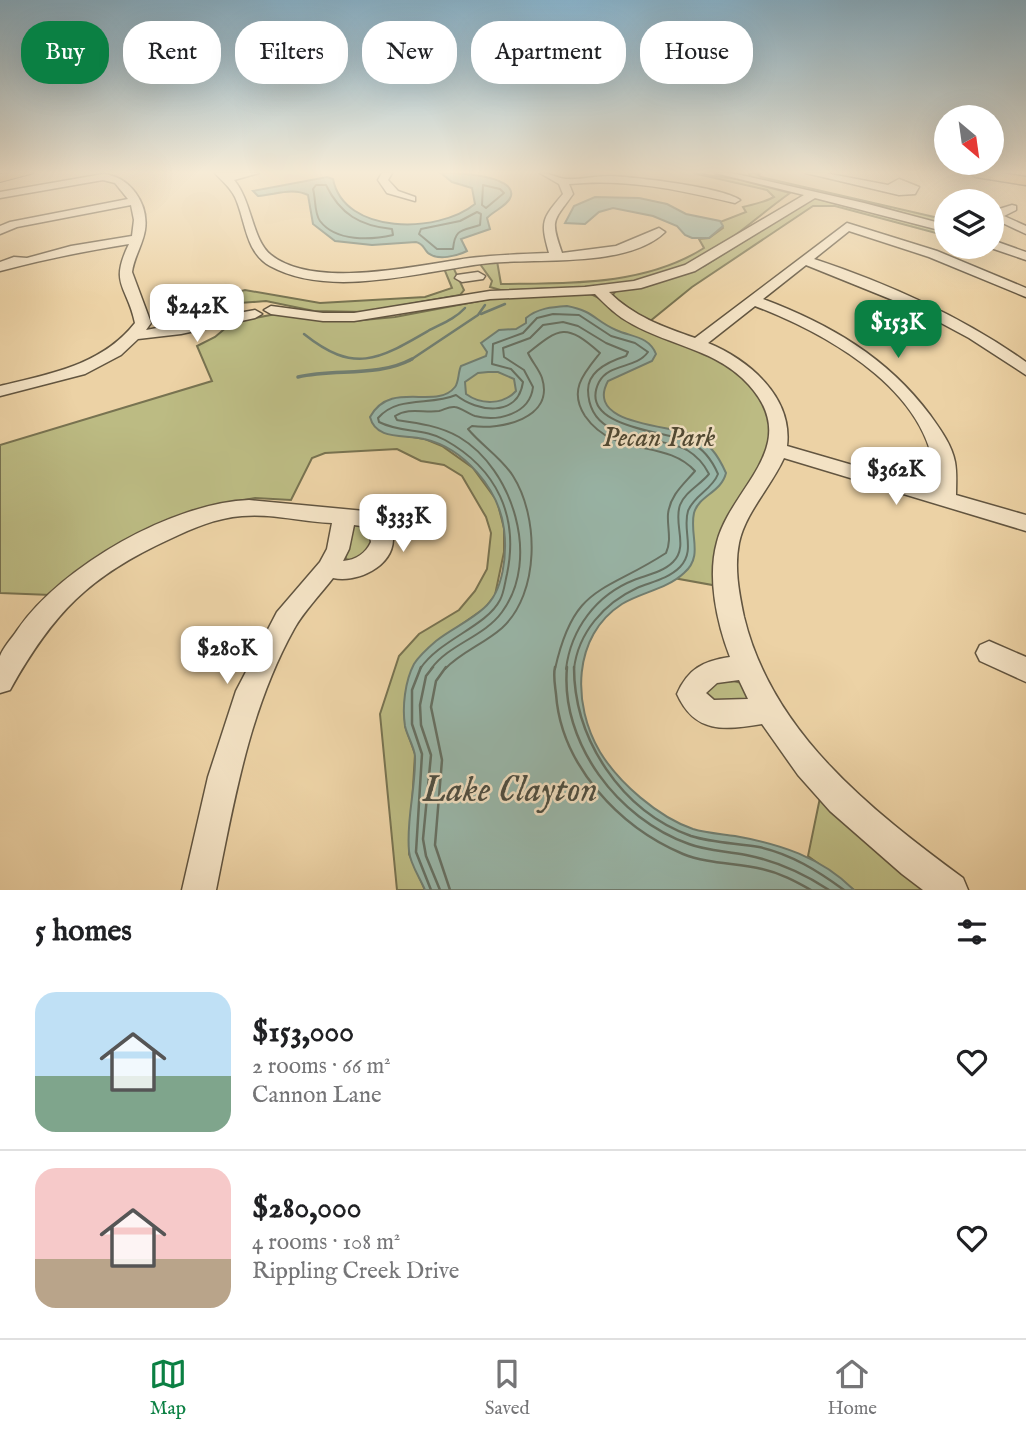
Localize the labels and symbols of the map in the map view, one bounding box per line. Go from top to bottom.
north arrow [934,105,1004,175]
pin: $242K [148,284,246,344]
pin: $153K [849,300,947,360]
park label: Pecan Park [602,421,716,456]
pin: $362K [847,448,945,507]
pin: $333K [354,494,452,554]
pin: $280K [178,626,276,686]
water label: Lake Clayton [421,768,598,814]

